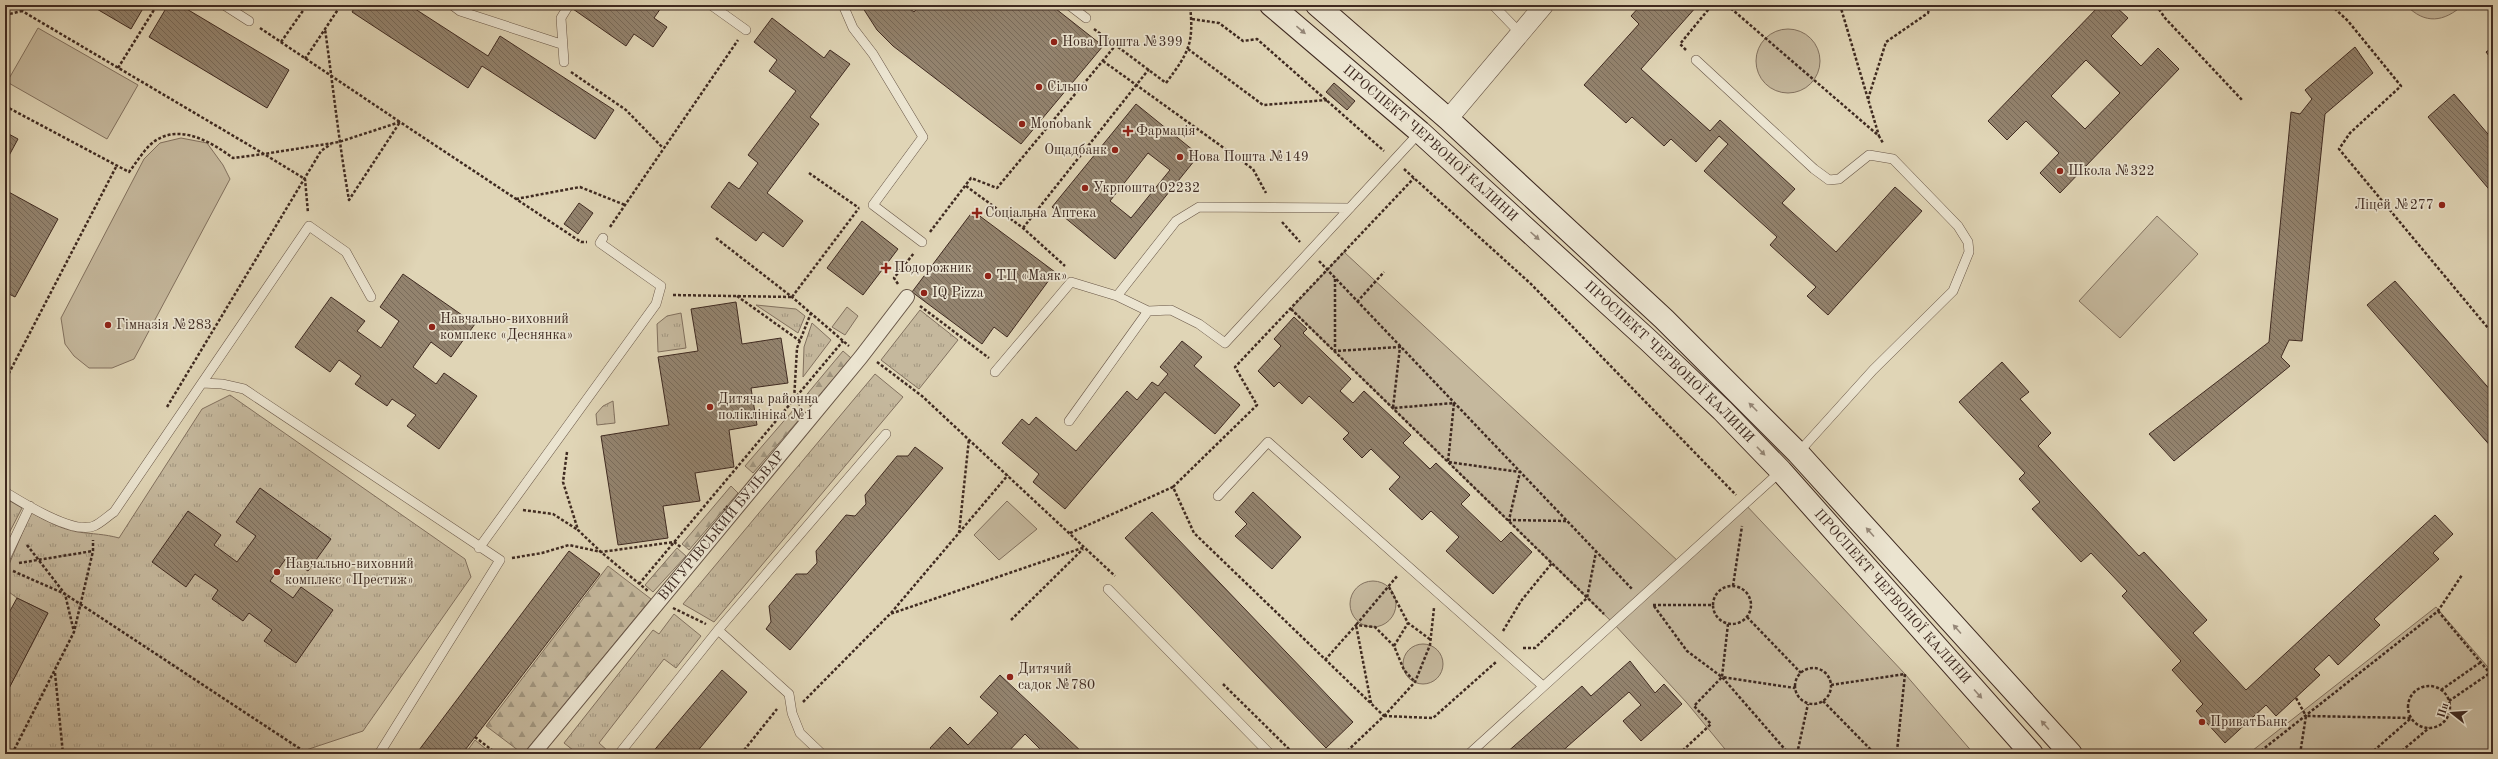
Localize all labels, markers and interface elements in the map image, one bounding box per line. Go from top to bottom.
one-way arrow [1295,26,1306,35]
place label: Нова Пошта №399 [1062,35,1183,49]
marker: Нова Пошта №399 [1049,37,1059,47]
street label: ПРОСПЕКТ ЧЕРВОНОЇ КАЛИНИ [1340,63,1520,224]
place label: Сільпо [1047,80,1088,94]
marker: Сільпо [1034,82,1044,92]
place label: Monobank [1030,117,1092,131]
marker: Monobank [1017,119,1027,129]
place label: Фармація [1136,124,1196,138]
marker: Фармація [1123,126,1133,136]
place label: Ощадбанк [1044,143,1107,157]
marker: Ощадбанк [1110,145,1120,155]
place label: Нова Пошта №149 [1188,150,1309,164]
marker: Нова Пошта №149 [1175,152,1185,162]
place label: Школа №322 [2068,164,2155,178]
marker: Школа №322 [2055,166,2065,176]
place label: Укрпошта 02232 [1093,181,1200,195]
marker: Укрпошта 02232 [1080,183,1090,193]
place label: Ліцей №277 [2354,198,2434,212]
marker: Ліцей №277 [2437,200,2447,210]
place label: Соціальна Аптека [985,206,1096,220]
marker: Соціальна Аптека [972,208,982,218]
one-way arrow [1529,232,1540,241]
place label: Подорожник [894,261,972,275]
marker: Подорожник [881,263,891,273]
place label: ТЦ «Маяк» [996,269,1068,283]
marker: ТЦ «Маяк» [983,271,993,281]
street label: ПРОСПЕКТ ЧЕРВОНОЇ КАЛИНИ [1582,279,1757,446]
place label: IQ Pizza [932,286,984,300]
marker: IQ Pizza [919,288,929,298]
place label: Навчально-виховний комплекс «Деснянка» [440,312,573,342]
place label: Гімназія №283 [116,318,212,332]
marker: Гімназія №283 [103,320,113,330]
marker: Навчально-виховний комплекс «Деснянка» [427,322,437,332]
place label: Дитяча районна поліклініка №1 [718,392,819,422]
marker: Дитяча районна поліклініка №1 [705,402,715,412]
one-way arrow [1748,402,1758,412]
one-way arrow [1756,446,1766,456]
street label: ВИГУРІВСЬКИЙ БУЛЬВАР [656,448,787,603]
street label: ПРОСПЕКТ ЧЕРВОНОЇ КАЛИНИ [1812,507,1973,687]
one-way arrow [1866,527,1875,537]
place label: Навчально-виховний комплекс «Престиж» [285,557,414,587]
marker: Навчально-виховний комплекс «Престиж» [272,567,282,577]
one-way arrow [1953,623,1962,634]
place label: Дитячий садок №780 [1018,662,1095,692]
marker: Дитячий садок №780 [1005,672,1015,682]
one-way arrow [1974,689,1983,699]
north arrow [2432,693,2472,733]
text: Пн [2436,702,2451,719]
place label: ПриватБанк [2210,715,2288,729]
marker: ПриватБанк [2197,717,2207,727]
one-way arrow [2040,720,2049,730]

